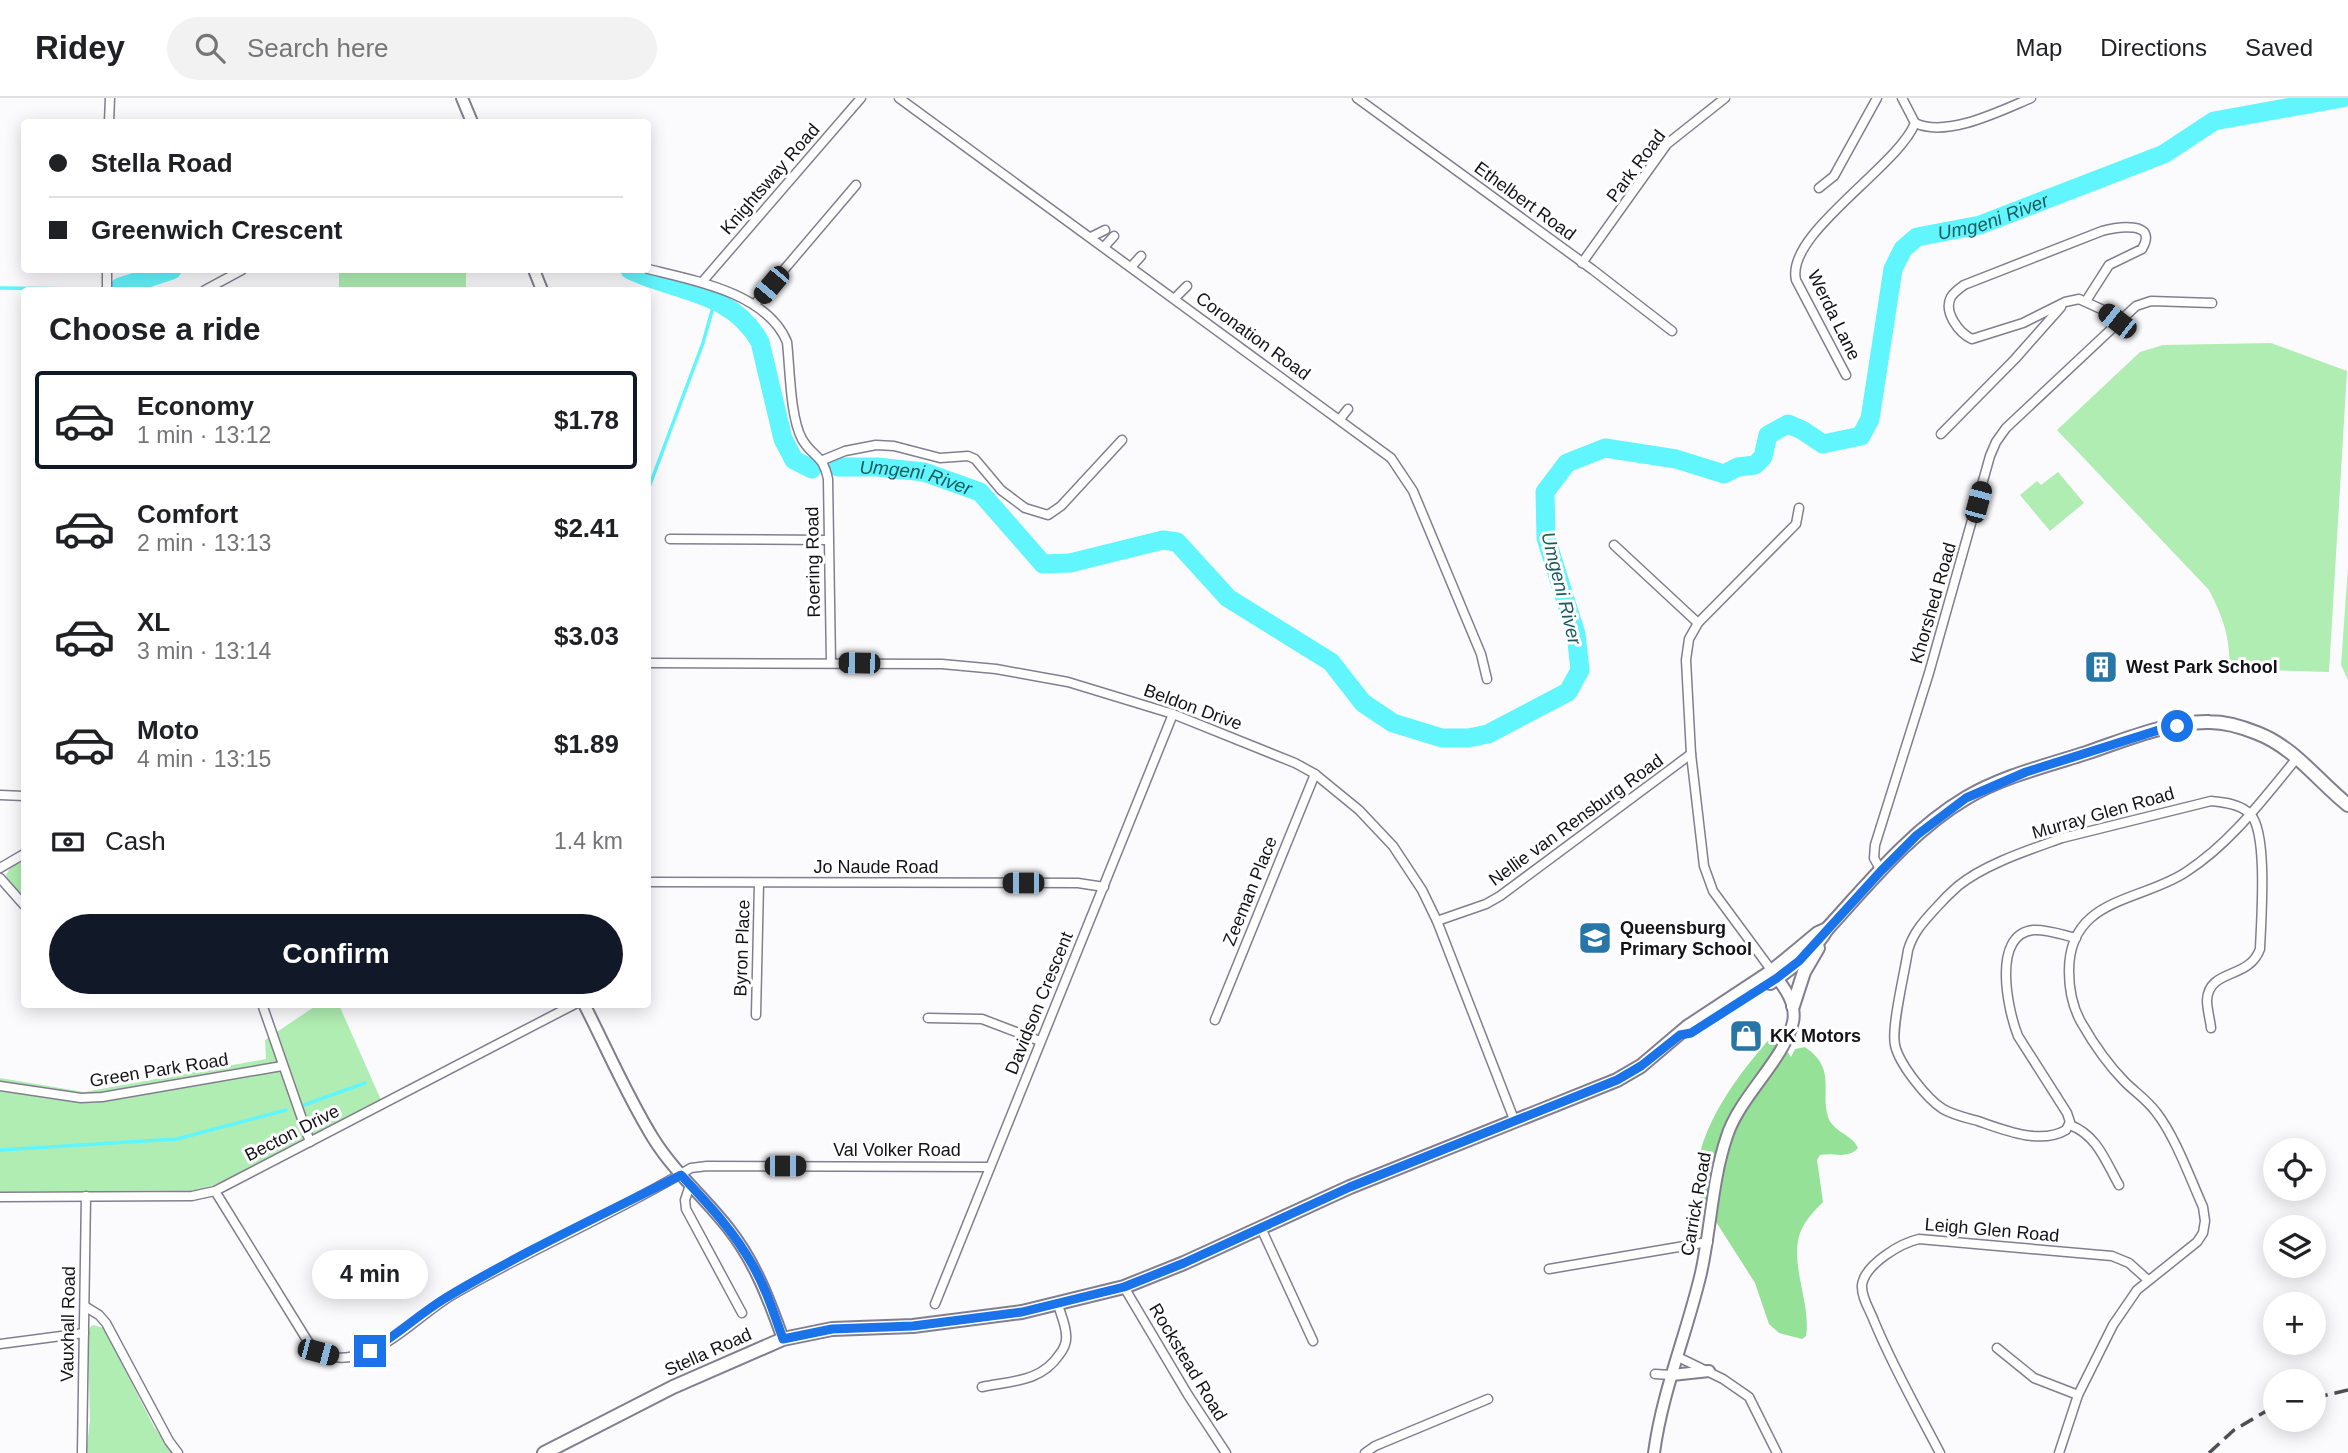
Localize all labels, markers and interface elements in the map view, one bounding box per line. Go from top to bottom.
search box [167,17,657,80]
text: Ridey [35,29,125,66]
icon: search [191,29,229,67]
text: Search here [247,33,389,63]
text: Map [2016,34,2062,61]
text: Directions [2100,34,2207,61]
text: Saved [2245,34,2313,61]
street label: Knightsway Road [716,120,824,238]
street label: Park Road [1602,126,1670,206]
text: Stella Road [91,148,233,178]
street label: Ethelbert Road [1471,158,1579,244]
water label: Umgeni River [1936,189,2052,244]
text: Greenwich Crescent [91,215,342,245]
car [750,262,793,308]
street label: Werda Lane [1804,267,1864,363]
street label: Coronation Road [1192,288,1314,384]
car [2094,300,2141,342]
text: Choose a ride [49,311,261,347]
icon: car [53,389,116,452]
text: Economy [137,391,254,421]
text: $1.78 [554,405,619,435]
text: 1 min · 13:12 [137,422,271,448]
water label: Umgeni River [859,457,975,500]
car [1963,479,1994,525]
icon: car [53,497,116,560]
text: Comfort [137,499,238,529]
street label: Roering Road [802,506,824,618]
text: $2.41 [554,513,619,543]
text: 2 min · 13:13 [137,530,271,556]
water label: Umgeni River [1537,530,1586,647]
street label: Khorshed Road [1906,540,1960,666]
icon: car [53,605,116,668]
text: XL [137,607,170,637]
text: $3.03 [554,621,619,651]
text: 3 min · 13:14 [137,638,271,664]
building icon: West Park School [2082,648,2120,686]
car [838,652,881,674]
place label: West Park School [2126,657,2278,677]
street label: Beldon Drive [1141,680,1245,734]
route start [2161,710,2193,742]
icon: car [53,713,116,776]
text: Moto [137,715,199,745]
text: $1.89 [554,729,619,759]
text: 4 min · 13:15 [137,746,271,772]
street label: Nellie van Rensburg Road [1485,750,1667,890]
street label: Murray Glen Road [2030,783,2176,843]
icon: cash [49,823,87,861]
text: Cash [105,826,166,856]
text: 1.4 km [554,828,623,854]
street label: Zeeman Place [1219,833,1281,949]
street label: Jo Naude Road [813,857,939,877]
car [1003,873,1045,894]
street label: Byron Place [730,899,754,997]
button: Confirm [49,914,623,994]
place label: Queensburg Primary School [1620,918,1752,959]
school or university icon: Queensburg Primary School [1576,919,1614,957]
street label: Davidson Crescent [1001,929,1077,1077]
shop icon: KK Motors [1727,1017,1765,1055]
place label: KK Motors [1770,1026,1861,1046]
street label: Green Park Road [88,1049,230,1091]
street label: Becton Drive [242,1101,342,1165]
map controls [2263,1138,2326,1432]
button: locate [2263,1138,2326,1201]
street label: Val Volker Road [833,1140,961,1160]
street label: Carrick Road [1677,1151,1715,1257]
car [765,1156,807,1177]
street label: Leigh Glen Road [1924,1214,2060,1246]
button: layers [2263,1215,2326,1278]
callout: 4 min [312,1250,428,1298]
text: 4 min [340,1261,400,1287]
street label: Vauxhall Road [57,1266,79,1382]
button: + [2263,1292,2326,1355]
street label: Rockstead Road [1145,1300,1231,1424]
street label: Stella Road [661,1324,755,1380]
route end [354,1335,386,1367]
car [295,1336,342,1368]
button: − [2263,1369,2326,1432]

